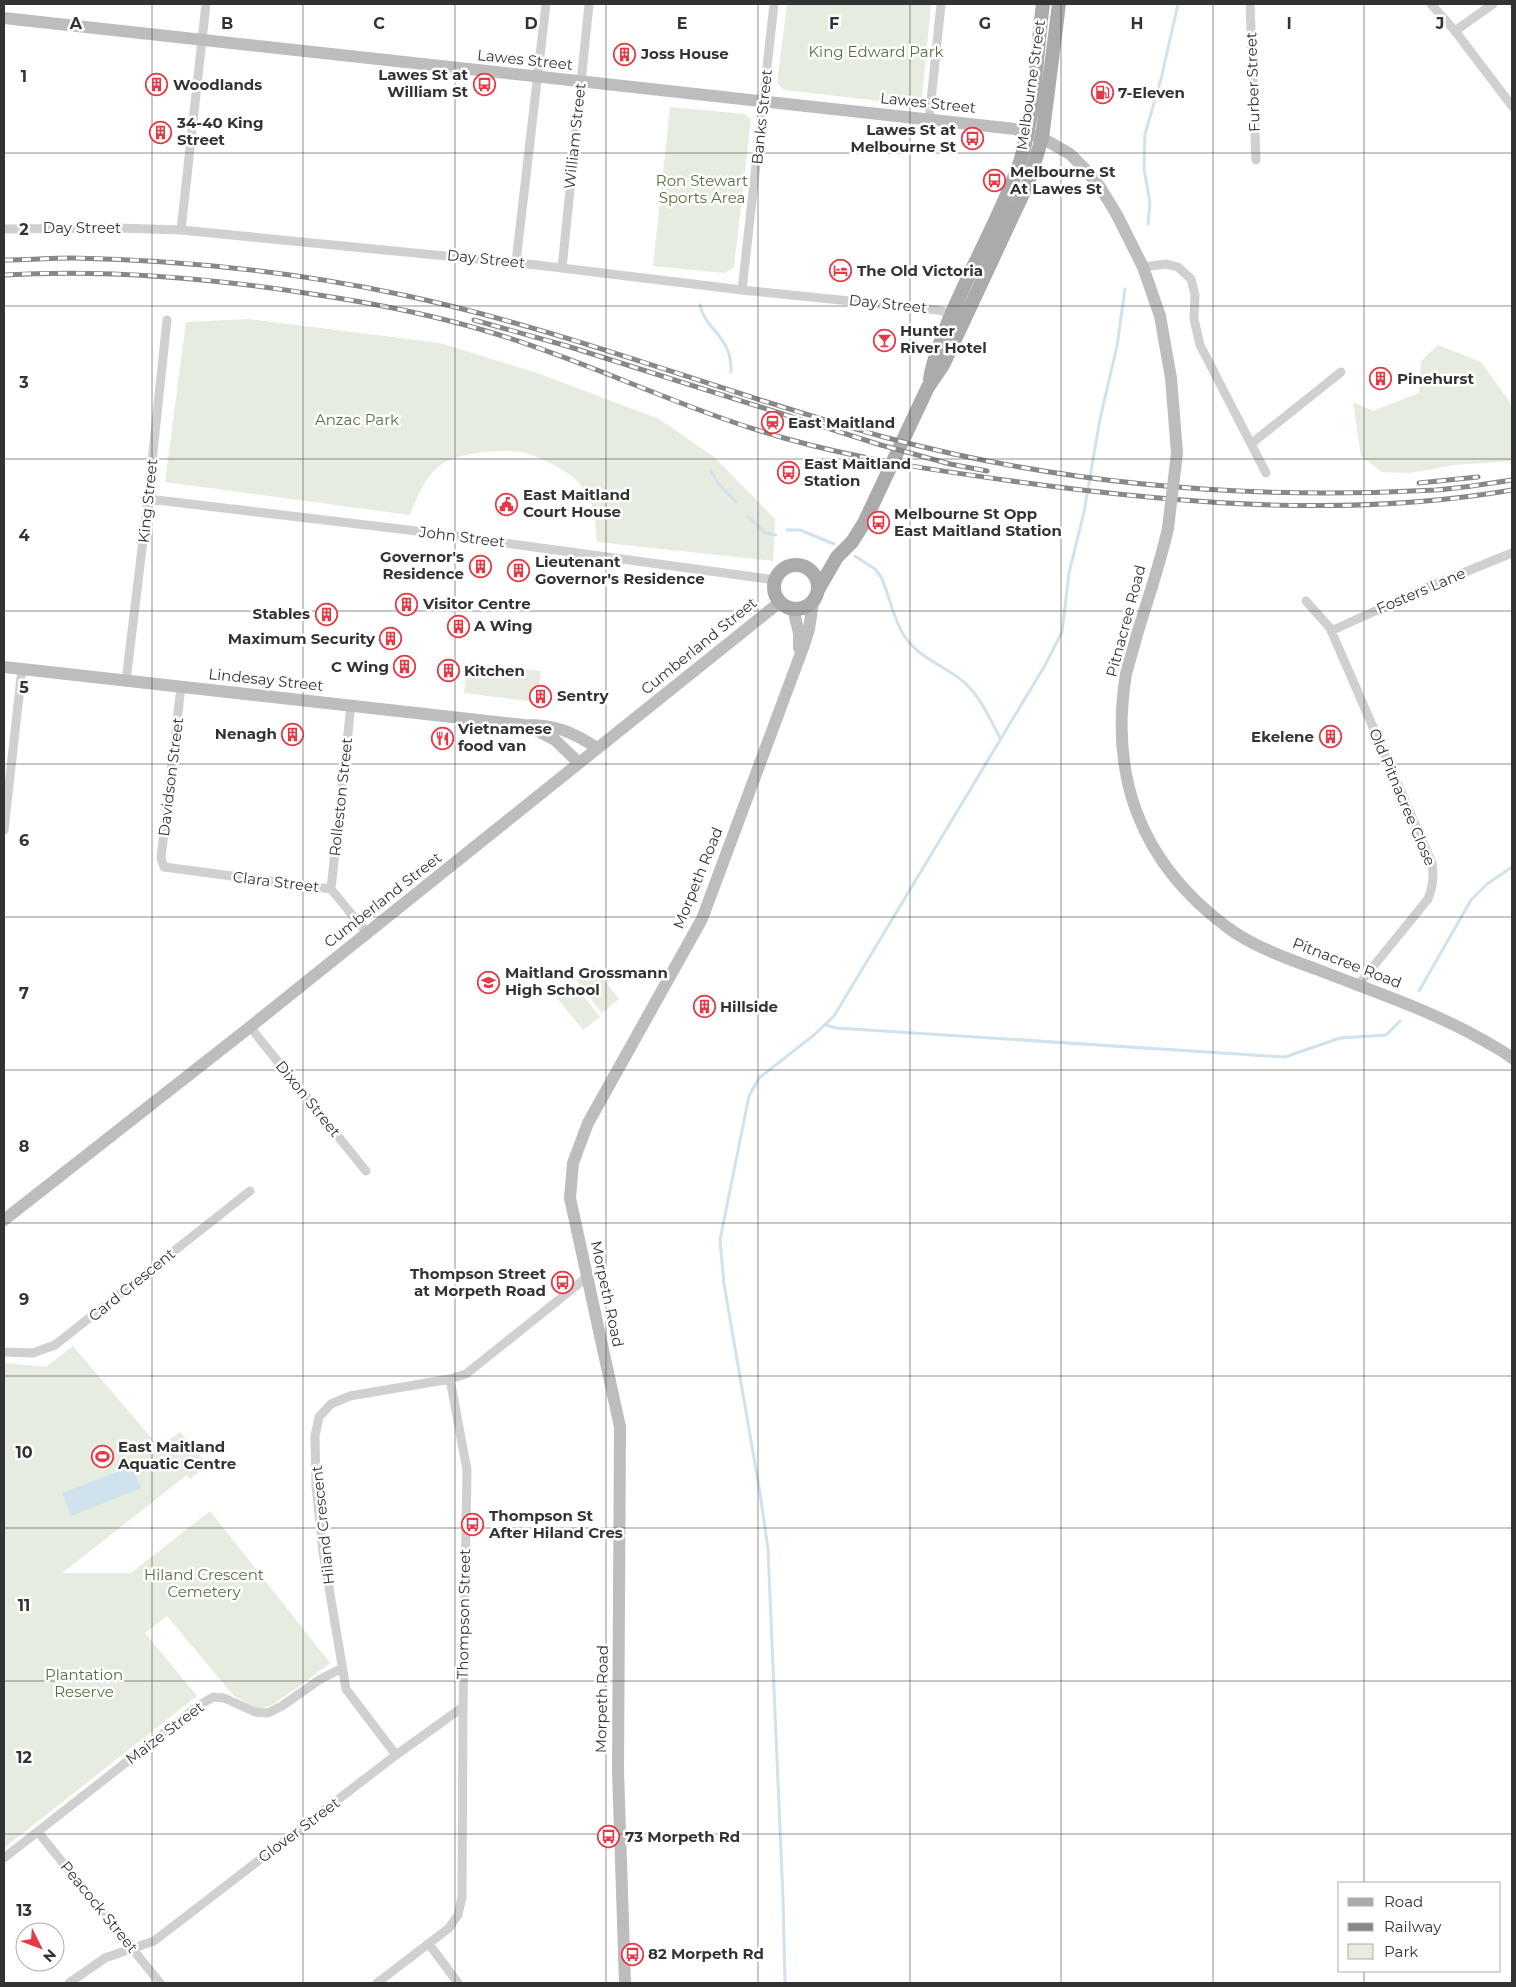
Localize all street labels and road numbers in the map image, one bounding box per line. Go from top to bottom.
street label: Melbourne Street [1012,19,1049,151]
street label: Furber Street [1241,32,1264,132]
street label: Lawes Street [476,45,574,74]
street label: Banks Street [747,68,776,165]
street label: William Street [559,82,590,190]
street label: Lawes Street [879,88,977,117]
street label: Day Street [43,218,121,237]
street label: Day Street [446,245,526,272]
street label: Day Street [848,290,928,317]
street label: King Street [134,458,161,544]
street label: John Street [417,522,506,551]
street label: Pitnacree Road [1101,563,1150,679]
street label: Fosters Lane [1373,563,1468,618]
street label: Cumberland Street [637,593,761,698]
street label: Lindesay Street [208,664,324,695]
street label: Davidson Street [154,716,187,837]
street label: Old Pitnacree Close [1365,725,1440,868]
street label: Rolleston Street [325,737,356,857]
street label: Morpeth Road [668,824,727,932]
street label: Cumberland Street [320,848,445,951]
street label: Clara Street [232,867,320,896]
street label: Pitnacree Road [1290,933,1404,992]
street label: Dixon Street [272,1057,345,1141]
street label: Morpeth Road [587,1239,628,1349]
street label: Card Crescent [85,1244,179,1325]
street label: Hiland Crescent [307,1464,338,1586]
street label: Thompson Street [453,1549,474,1679]
street label: Morpeth Road [591,1645,612,1753]
street label: Maize Street [122,1697,208,1768]
street label: Glover Street [254,1793,343,1866]
street label: Peacock Street [57,1857,142,1956]

